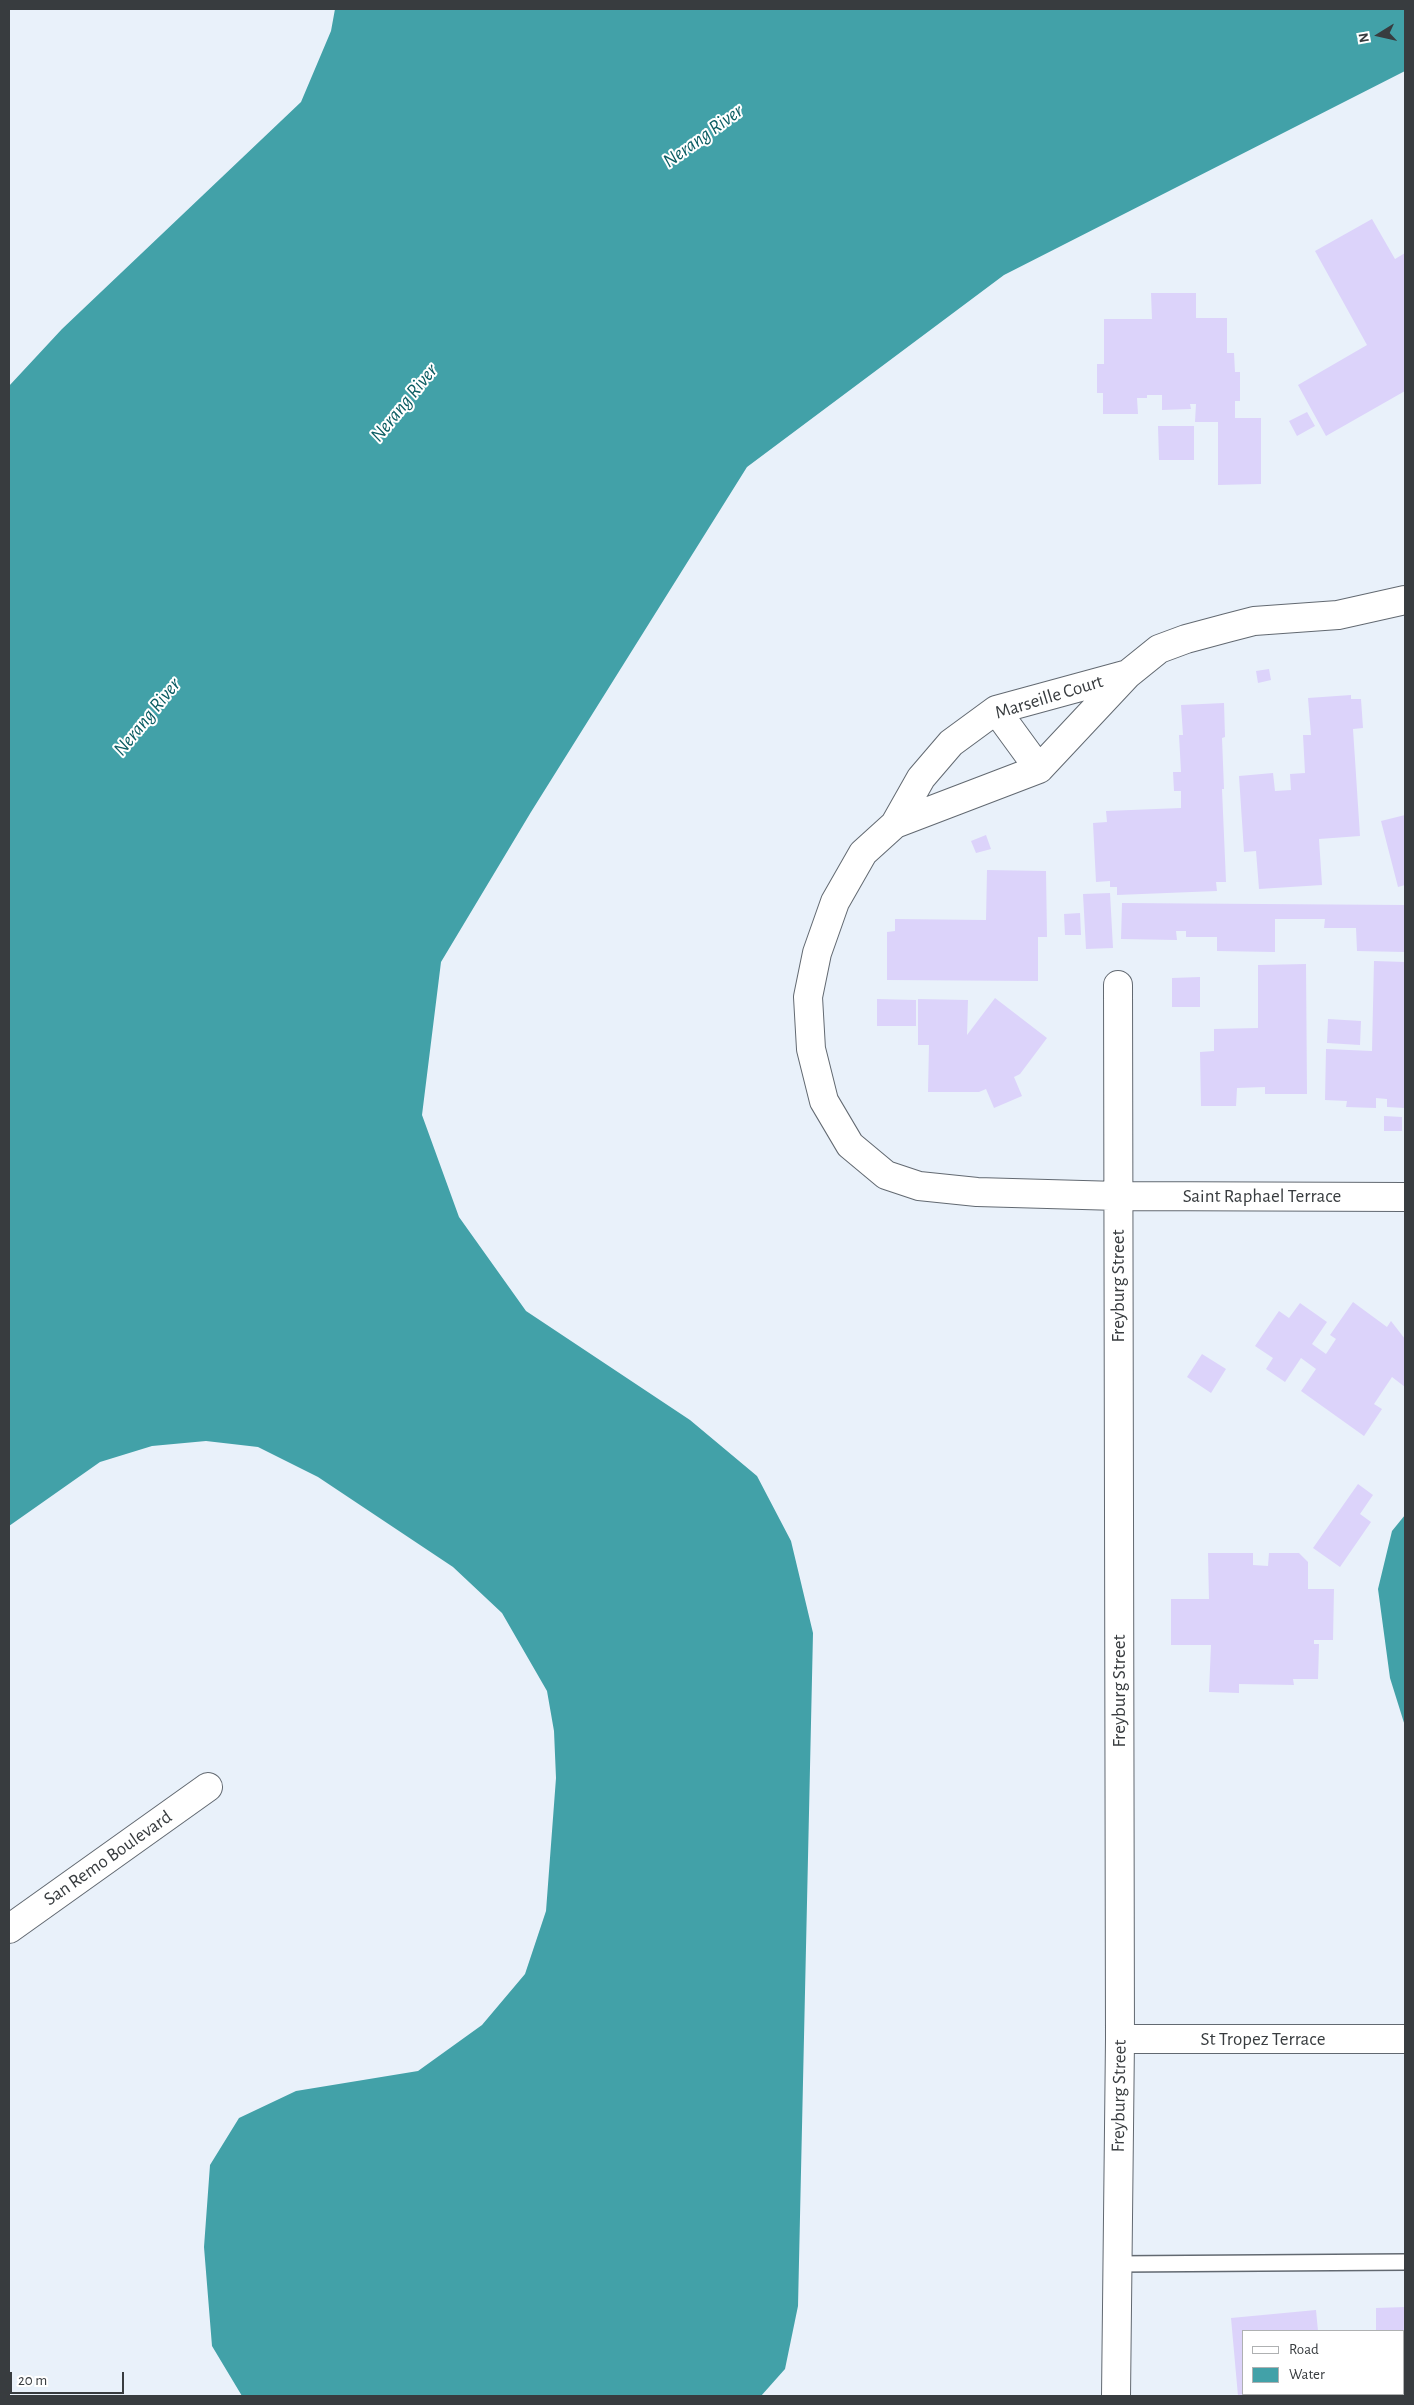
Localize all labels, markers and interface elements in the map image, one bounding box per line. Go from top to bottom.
north arrow [1354,10,1404,60]
text: N [1356,32,1372,44]
water label: Nerang River [658,99,748,173]
water label: Nerang River [365,359,443,447]
street label: Marseille Court [992,670,1106,724]
water label: Nerang River [108,673,186,761]
street label: Saint Raphael Terrace [1183,1185,1341,1207]
street label: Freyburg Street [1107,1229,1129,1343]
street label: Freyburg Street [1108,1634,1130,1748]
street label: San Remo Boulevard [40,1805,176,1911]
street label: St Tropez Terrace [1201,2028,1325,2050]
street label: Freyburg Street [1107,2039,1131,2153]
legend [1242,2330,1404,2395]
text: Road [1289,2342,1319,2357]
scale bar [12,2362,126,2394]
text: Water [1289,2367,1325,2382]
text: 20 m [18,2373,47,2388]

